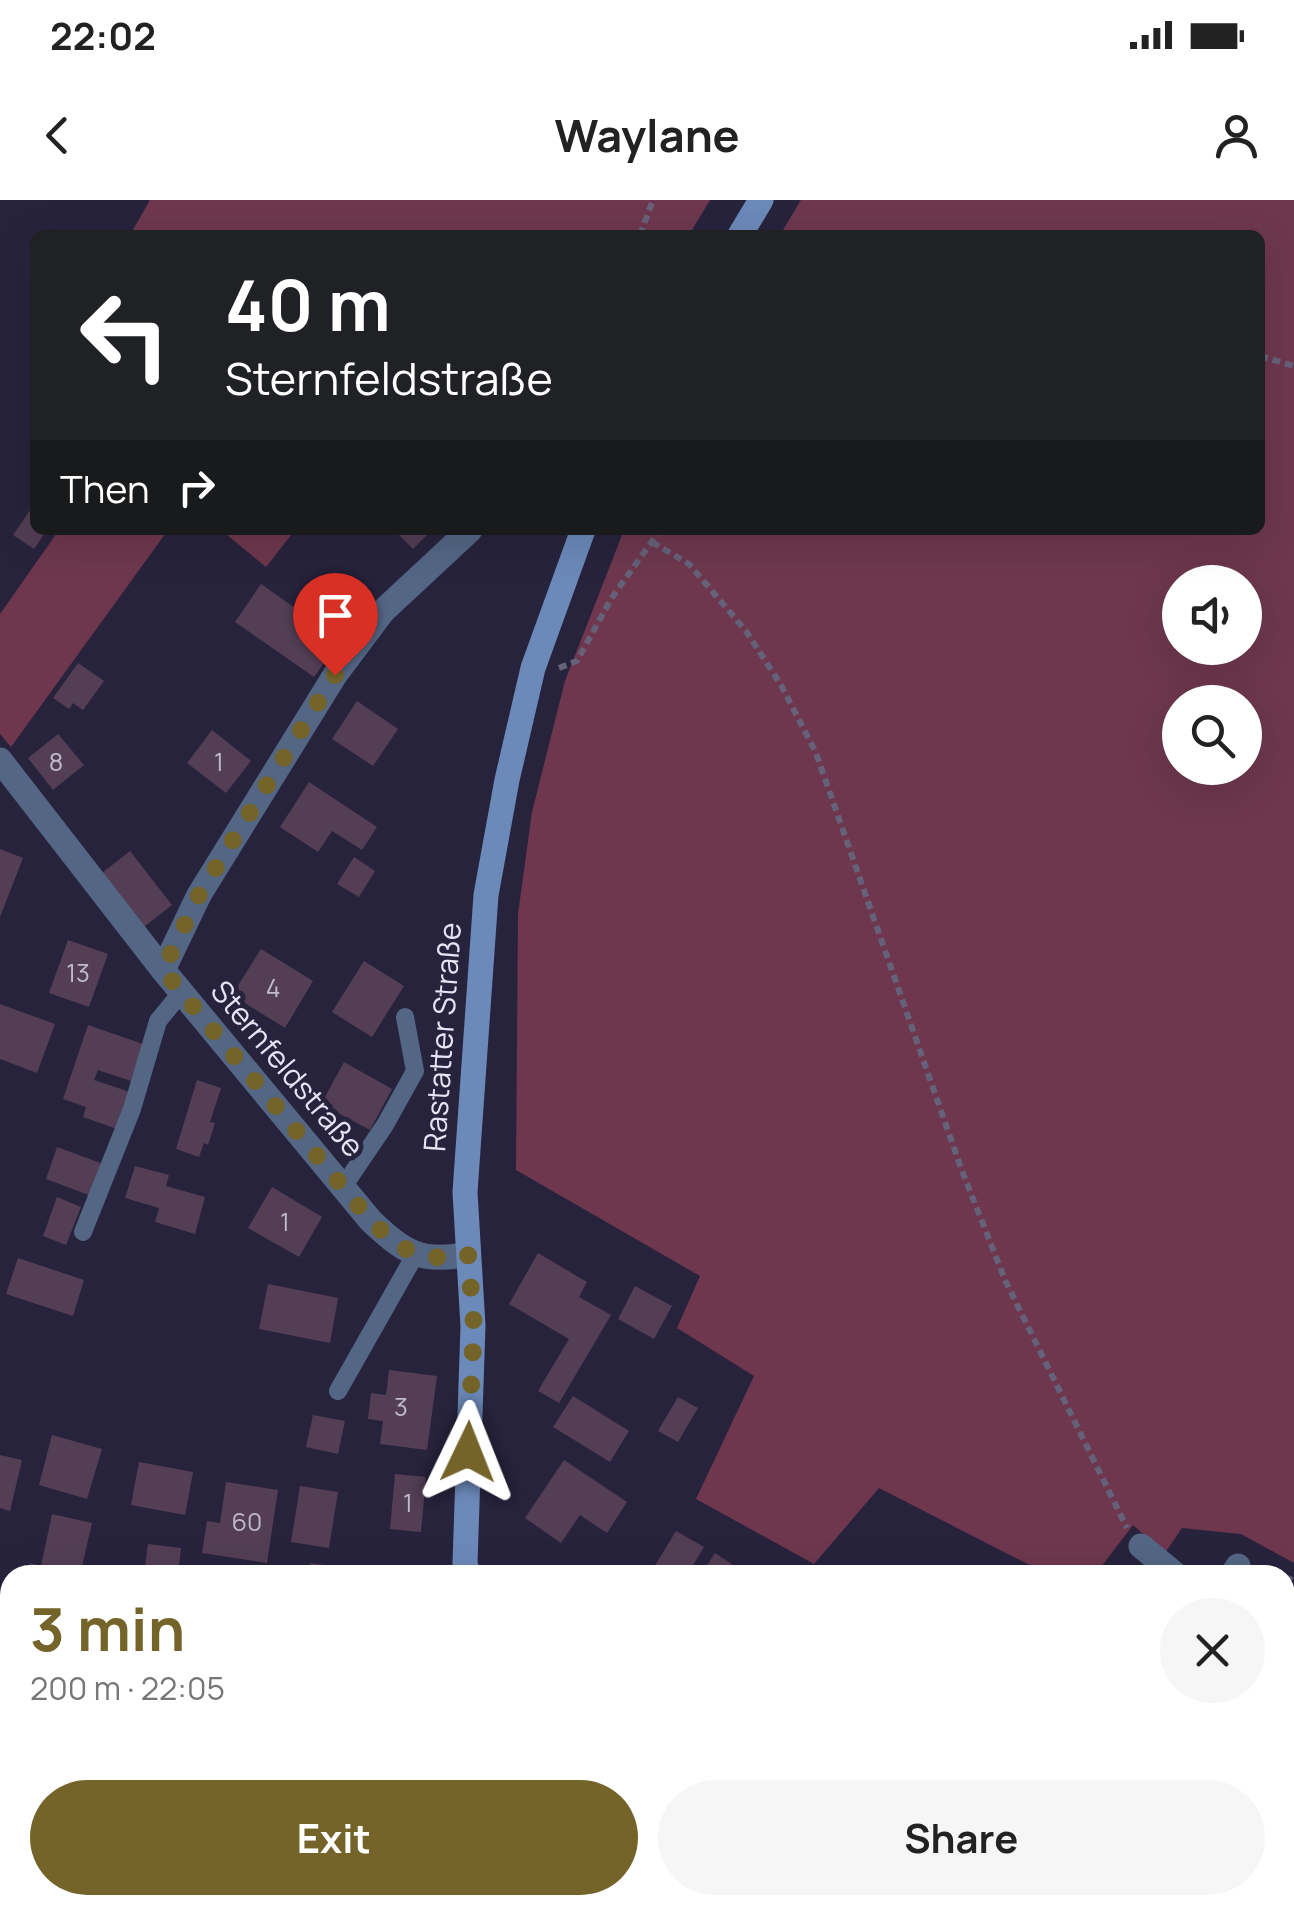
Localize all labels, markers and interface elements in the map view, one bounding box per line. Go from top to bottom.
text: 22:02 [50,9,156,61]
text: Waylane [554,104,740,166]
icon: back [30,108,85,163]
icon: person [1209,108,1264,163]
text: 40 m [225,256,391,352]
icon: left [60,270,190,400]
text: Sternfeldstraße [225,347,553,409]
icon: right [169,460,224,515]
text: Then [60,462,149,514]
map controls [1162,565,1262,785]
button: sound [1162,565,1262,665]
pin [293,573,378,676]
icon: arrive [308,588,363,643]
button: search [1162,685,1262,785]
house number: 8 [49,744,63,779]
house number: 1 [214,744,224,779]
street label: Rastatter Straße [413,921,470,1153]
house number: 13 [66,955,90,990]
house number: 4 [266,970,280,1005]
street label: Sternfeldstraße [202,971,374,1165]
house number: 1 [280,1204,290,1239]
house number: 3 [394,1389,408,1424]
position arrow [416,1400,520,1504]
house number: 1 [403,1485,413,1520]
house number: 60 [232,1504,262,1539]
text: 3 min [30,1587,185,1669]
button: close [1160,1598,1265,1703]
text: 200 m · 22:05 [30,1666,225,1710]
button: Exit [30,1780,638,1895]
button: Share [658,1780,1265,1895]

